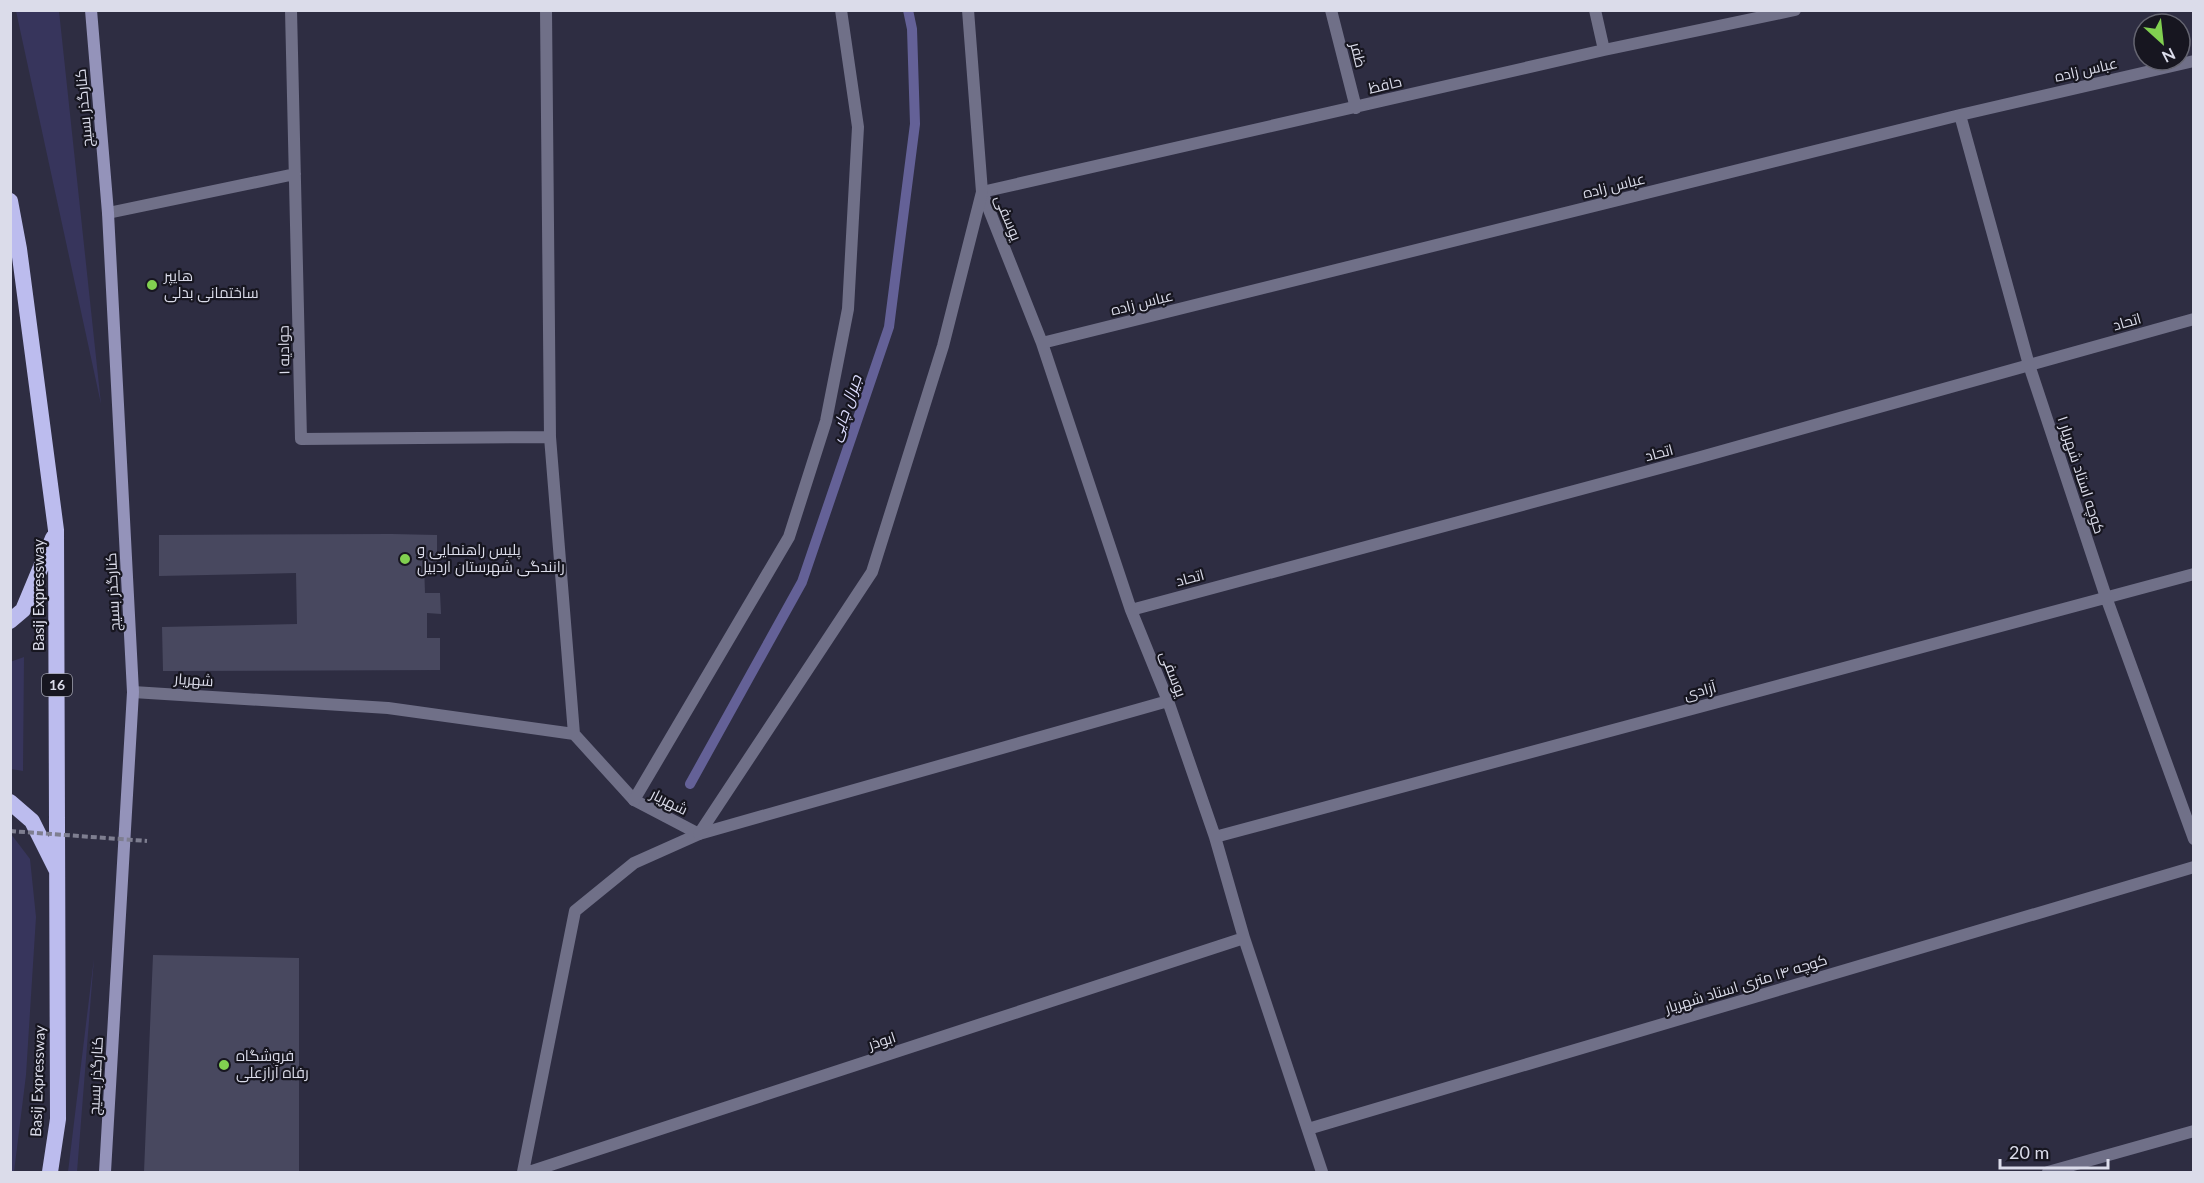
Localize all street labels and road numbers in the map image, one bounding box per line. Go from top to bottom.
street label: ظفر [1346,39,1371,69]
street label: عباس زاده [2053,53,2119,87]
street label: کنارگذر بسیج [71,68,98,148]
street label: حافظ [1366,71,1403,97]
street label: عباس زاده [1581,169,1647,203]
street label: یوسفی [990,192,1026,244]
street label: عباس زاده [1109,286,1175,320]
street label: اتحاد [2110,308,2143,334]
street label: جوادیه ۱ [274,325,293,375]
street label: کوچه استاد شهریار ۱ [2052,413,2110,537]
street label: اتحاد [1643,440,1675,464]
street label: Basij Expressway [29,539,47,651]
street label: کنارگذر بسیج [101,552,126,632]
street label: اتحاد [1174,565,1206,589]
street label: یوسفی [1155,648,1191,700]
street label: شهریار [173,669,214,691]
road number: 16 [42,674,72,696]
street label: آزادی [1682,677,1718,705]
street label: شهریار [646,784,691,820]
street label: کوچه ۱۴ متری استاد شهریار [1661,950,1830,1019]
street label: Basij Expressway [26,1024,48,1137]
street label: ابوذر [865,1027,898,1054]
street label: کنارگذر بسیج [84,1036,109,1116]

